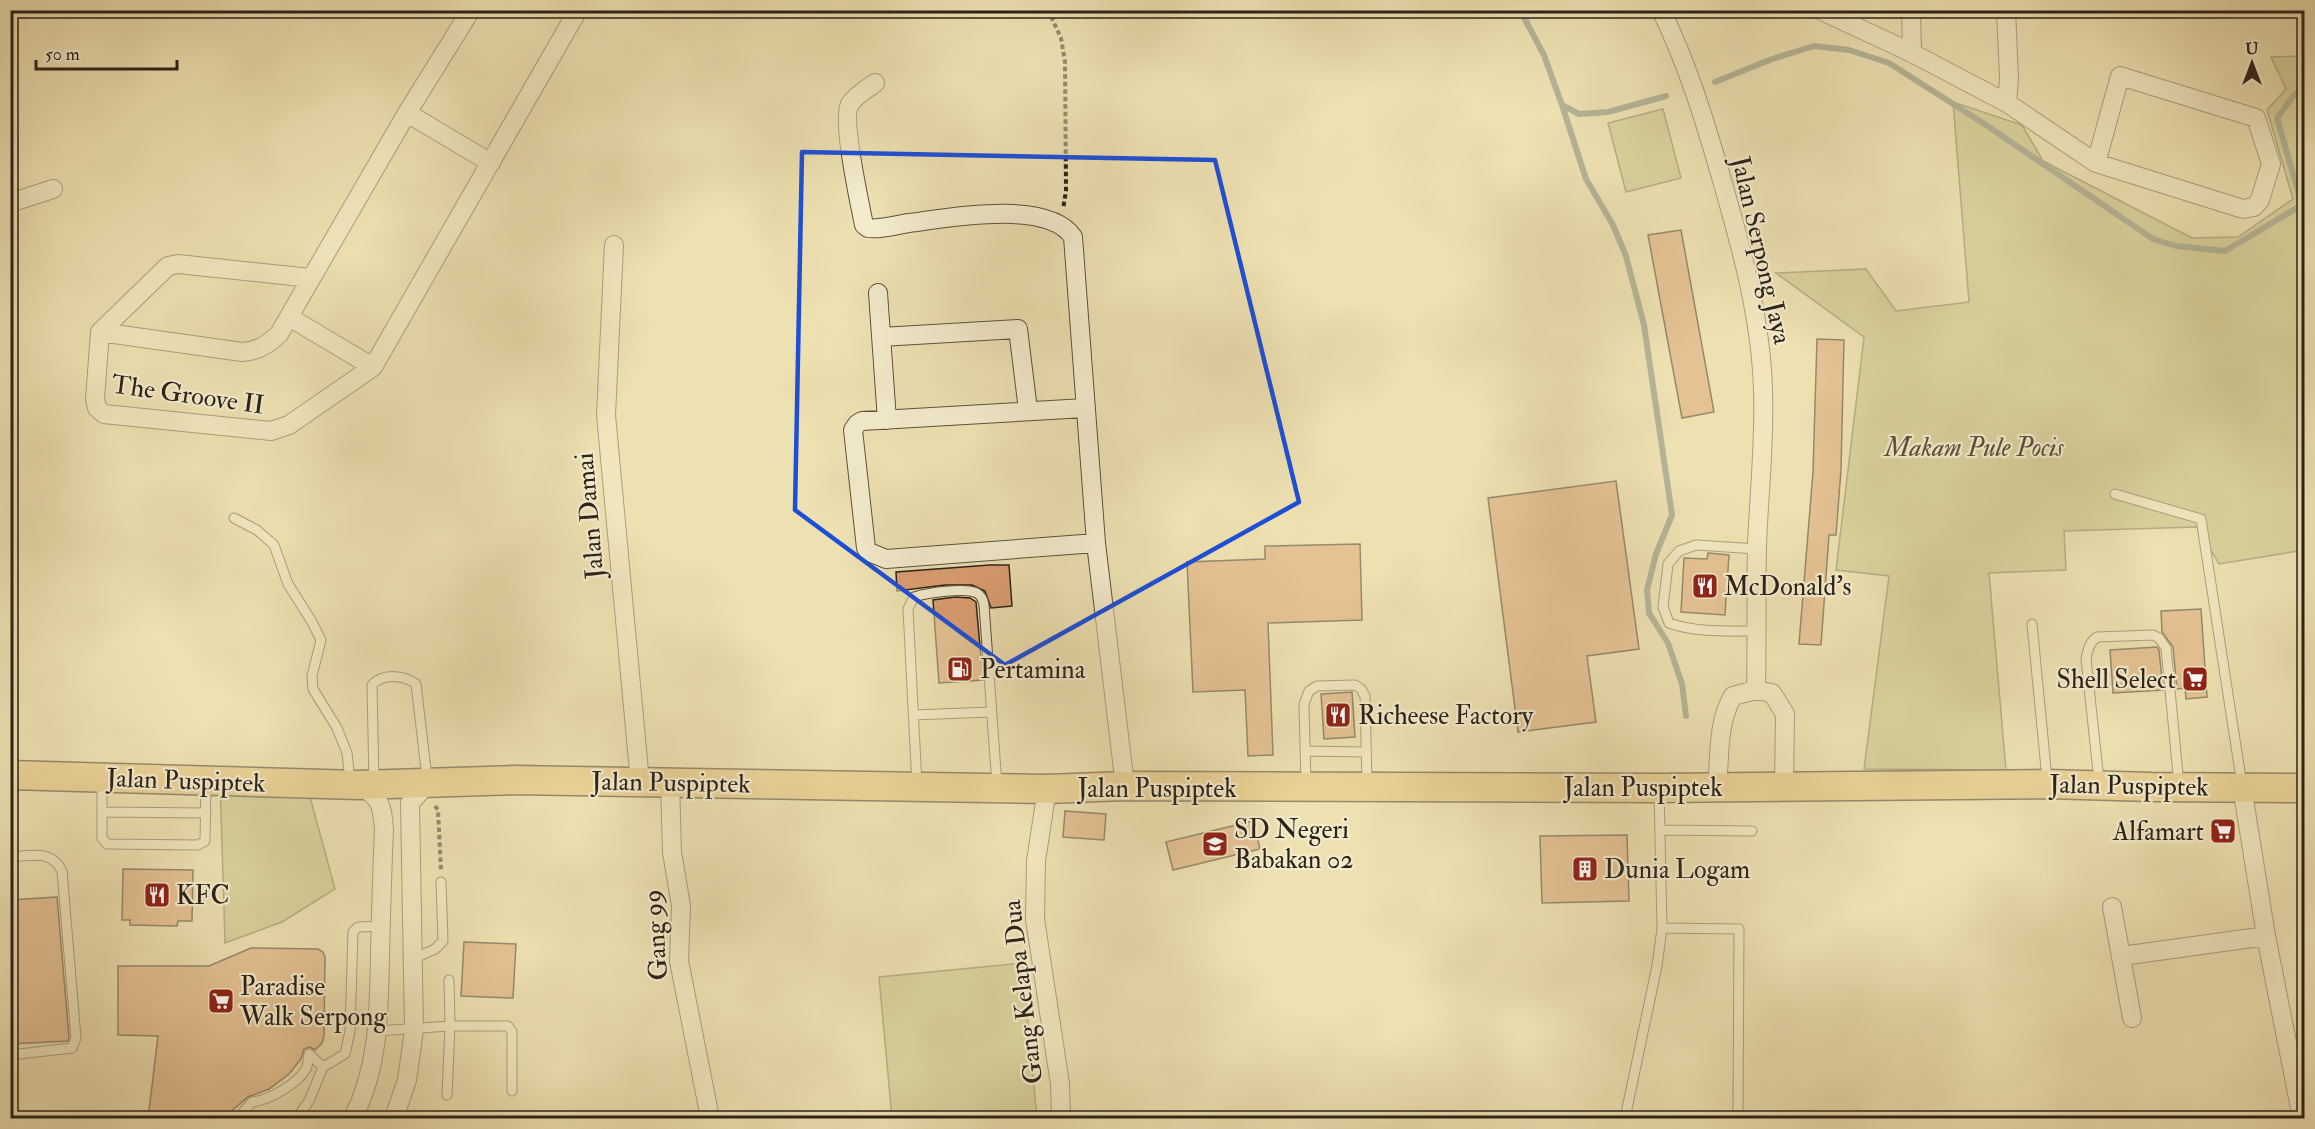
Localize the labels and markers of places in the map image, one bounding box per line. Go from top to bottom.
restaurant icon: McDonald's [1690,571,1720,601]
place label: McDonald's [1724,571,1851,603]
fuel station icon: Pertamina [945,654,975,684]
place label: Pertamina [980,654,1086,686]
place label: Shell Select [2057,664,2176,696]
supermarket icon: Shell Select [2180,664,2210,694]
restaurant icon: Richeese Factory [1323,700,1353,730]
place label: Richeese Factory [1358,700,1534,732]
place label: SD Negeri Babakan 02 [1234,814,1353,876]
place label: Alfamart [2112,816,2204,848]
supermarket icon: Alfamart [2208,816,2238,846]
school or university icon: SD Negeri Babakan 02 [1200,829,1230,859]
building icon: Dunia Logam [1570,854,1600,884]
place label: Dunia Logam [1604,854,1750,886]
restaurant icon: KFC [142,880,172,910]
place label: KFC [176,880,230,912]
place label: Paradise Walk Serpong [239,971,388,1034]
supermarket icon: Paradise Walk Serpong [206,986,236,1016]

